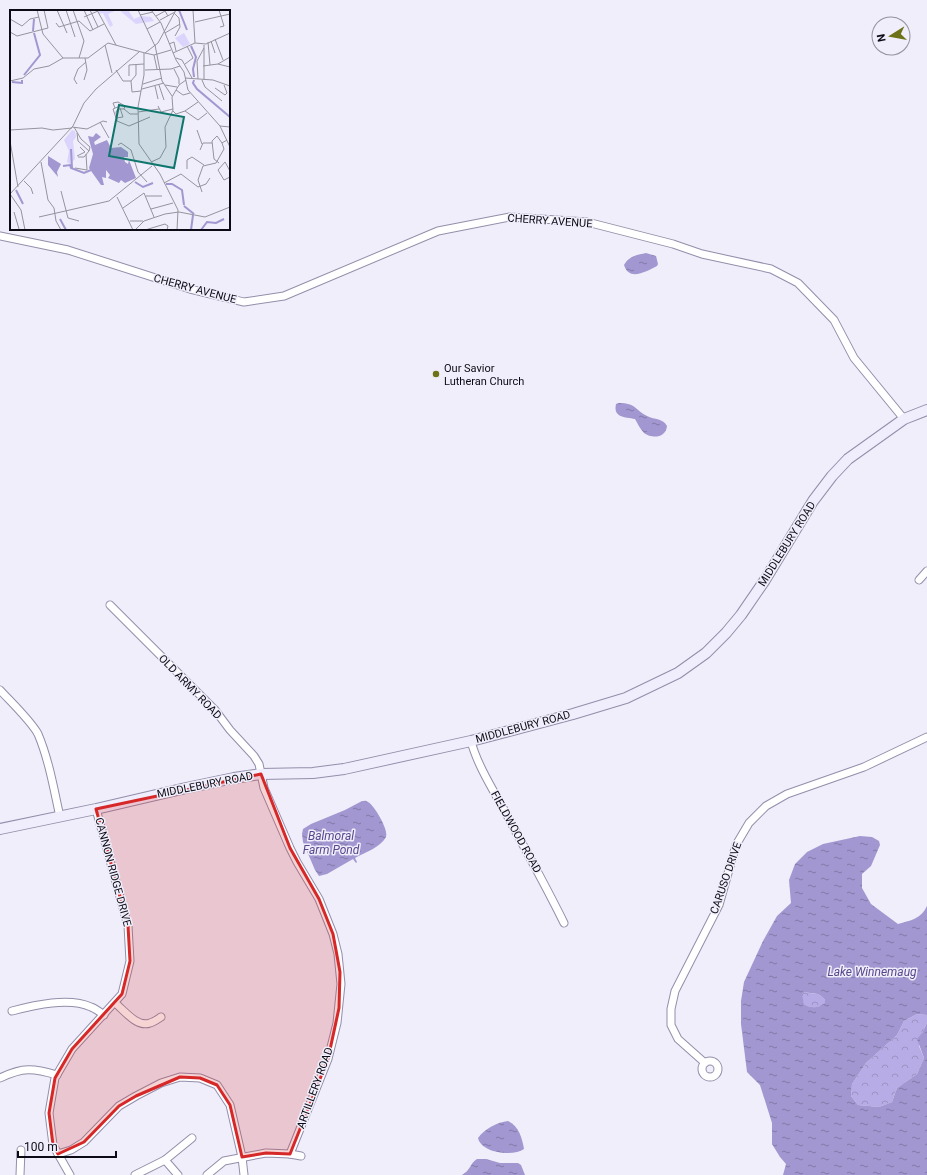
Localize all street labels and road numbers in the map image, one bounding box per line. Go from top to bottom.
street label: CHERRY AVENUE [507,212,593,230]
street label: CHERRY AVENUE [152,272,238,306]
street label: MIDDLEBURY ROAD [756,499,818,589]
street label: OLD ARMY ROAD [156,652,224,722]
street label: MIDDLEBURY ROAD [474,708,572,746]
street label: MIDDLEBURY ROAD [156,769,254,801]
street label: FIELDWOOD ROAD [488,789,544,875]
street label: CANNON RIDGE DRIVE [92,816,134,928]
street label: CARUSO DRIVE [708,840,744,916]
street label: ARTILLERY ROAD [294,1046,336,1130]

